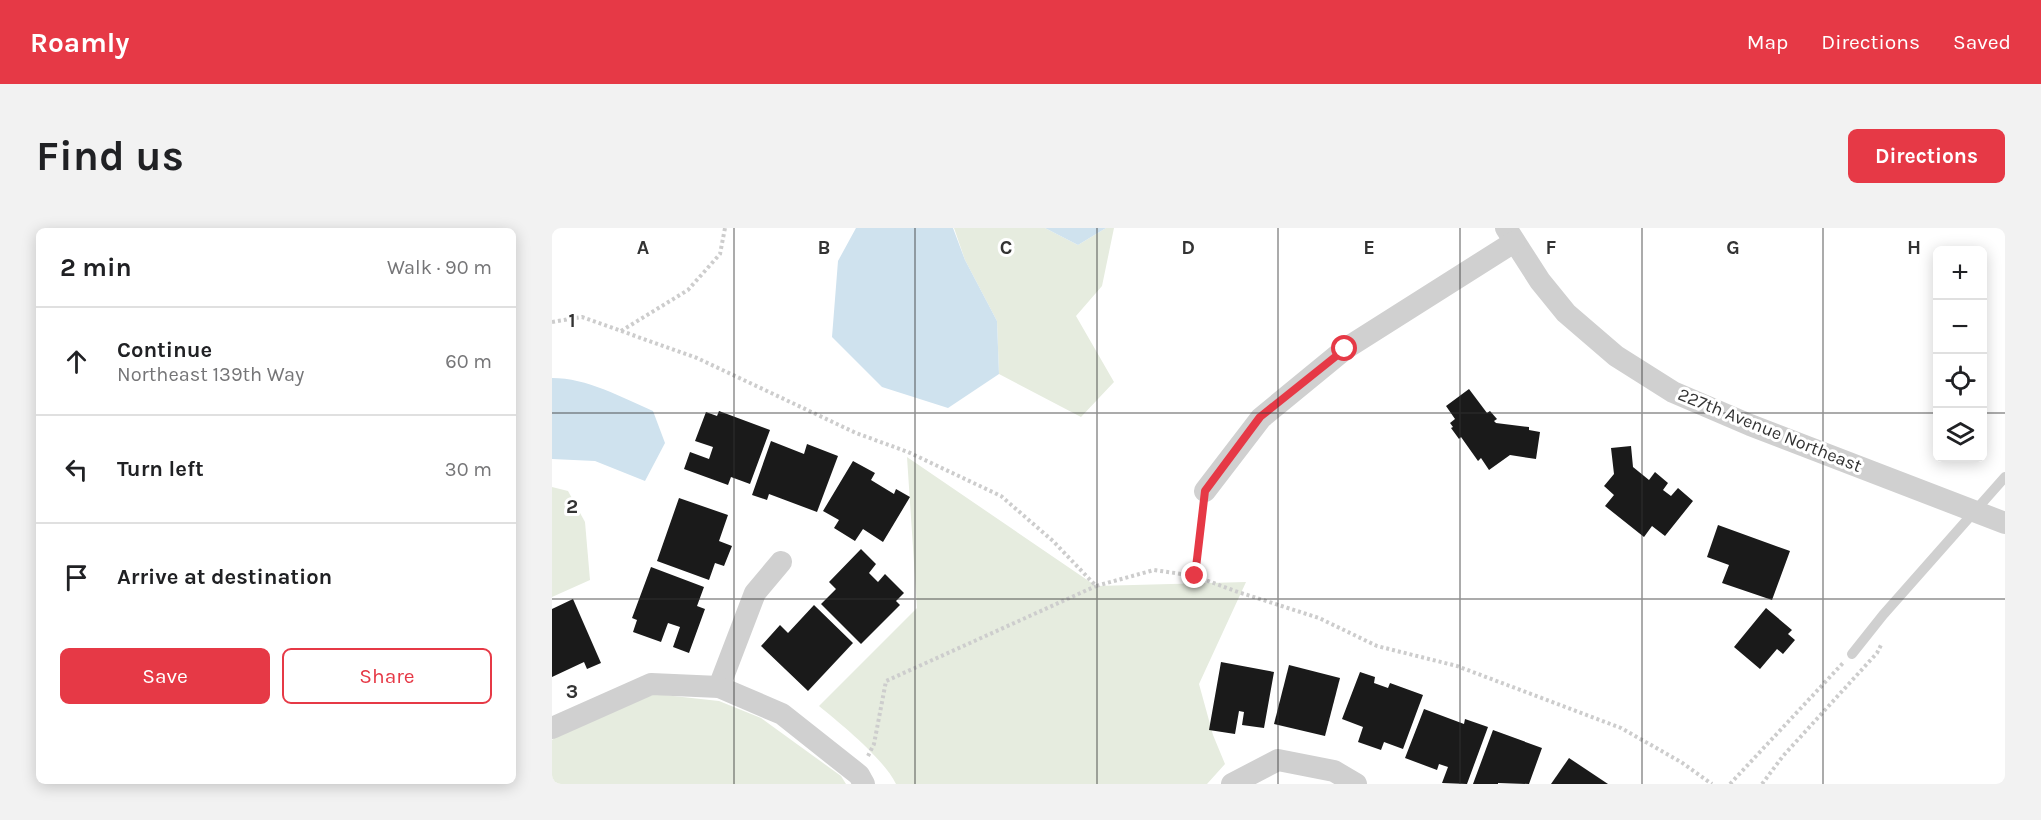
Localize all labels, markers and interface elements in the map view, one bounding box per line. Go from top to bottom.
text: Roamly [30,26,129,59]
text: Map [1747,30,1788,54]
text: Directions [1821,30,1920,54]
text: Saved [1953,30,2011,54]
button: Directions [1848,129,2005,183]
text: Find us [36,131,184,181]
text: A [637,236,650,259]
text: B [818,236,830,259]
text: C [1000,236,1012,259]
text: D [1181,236,1195,259]
text: E [1363,236,1375,259]
text: F [1546,236,1557,259]
text: G [1726,236,1740,259]
text: H [1907,236,1921,259]
map controls [1933,246,1987,462]
button: + [1933,246,1987,300]
text: 2 min [60,252,132,283]
text: Walk · 90 m [387,256,492,279]
button: − [1933,300,1987,354]
text: 1 [568,309,576,332]
route start [1331,335,1357,361]
text: Continue [117,337,212,363]
icon: ahead [60,345,93,378]
text: 60 m [445,350,492,373]
button: locate [1933,354,1987,408]
text: Northeast 139th Way [117,363,304,386]
street label: 227th Avenue Northeast [1675,383,1865,477]
button: layers [1933,408,1987,462]
icon: left [60,453,93,486]
text: Turn left [117,456,204,482]
text: 30 m [445,458,492,481]
text: 2 [566,495,578,518]
icon: arrive [60,561,93,594]
route end [1181,562,1207,588]
text: Arrive at destination [117,564,332,590]
button: Save [60,648,270,704]
button: Share [282,648,492,704]
text: 3 [566,680,578,703]

